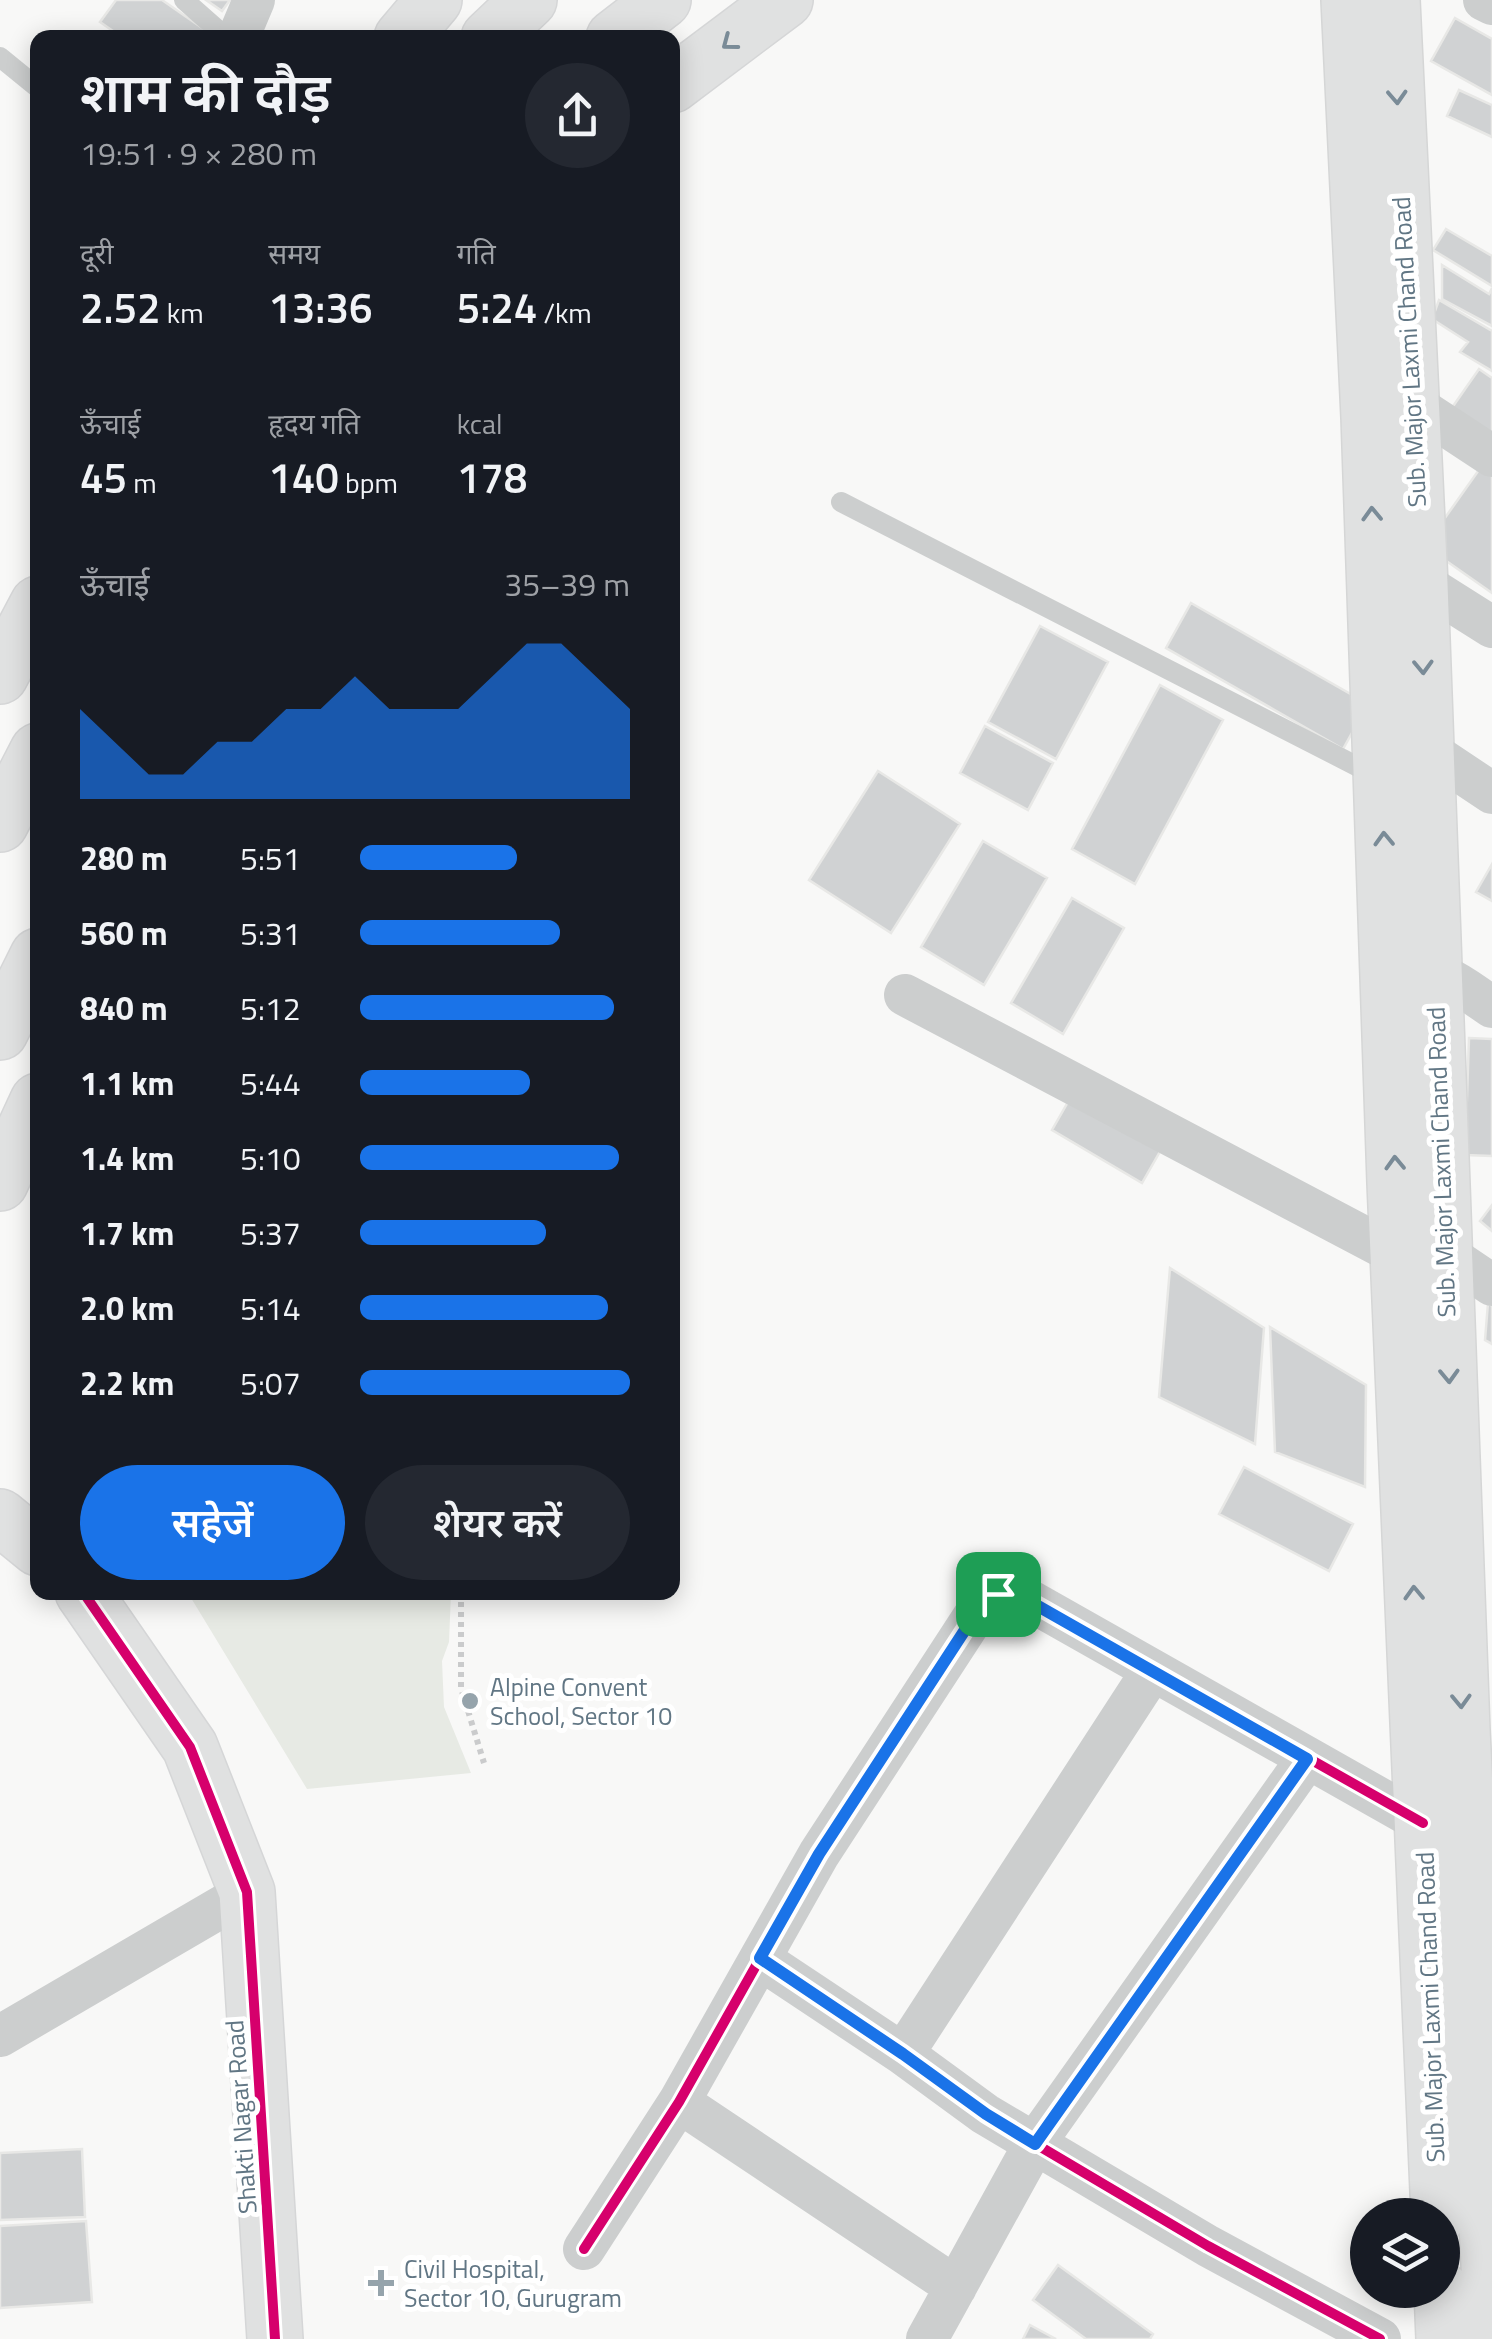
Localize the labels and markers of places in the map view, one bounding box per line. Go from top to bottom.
pin [956,1552,1041,1637]
place label: Alpine Convent School, Sector 10 [490,1668,672,1735]
marker: Alpine Convent School, Sector 10 [459,1690,481,1712]
place label: Civil Hospital, Sector 10, Gurugram [404,2250,622,2317]
marker: Civil Hospital, Sector 10, Gurugram [368,2270,394,2296]

